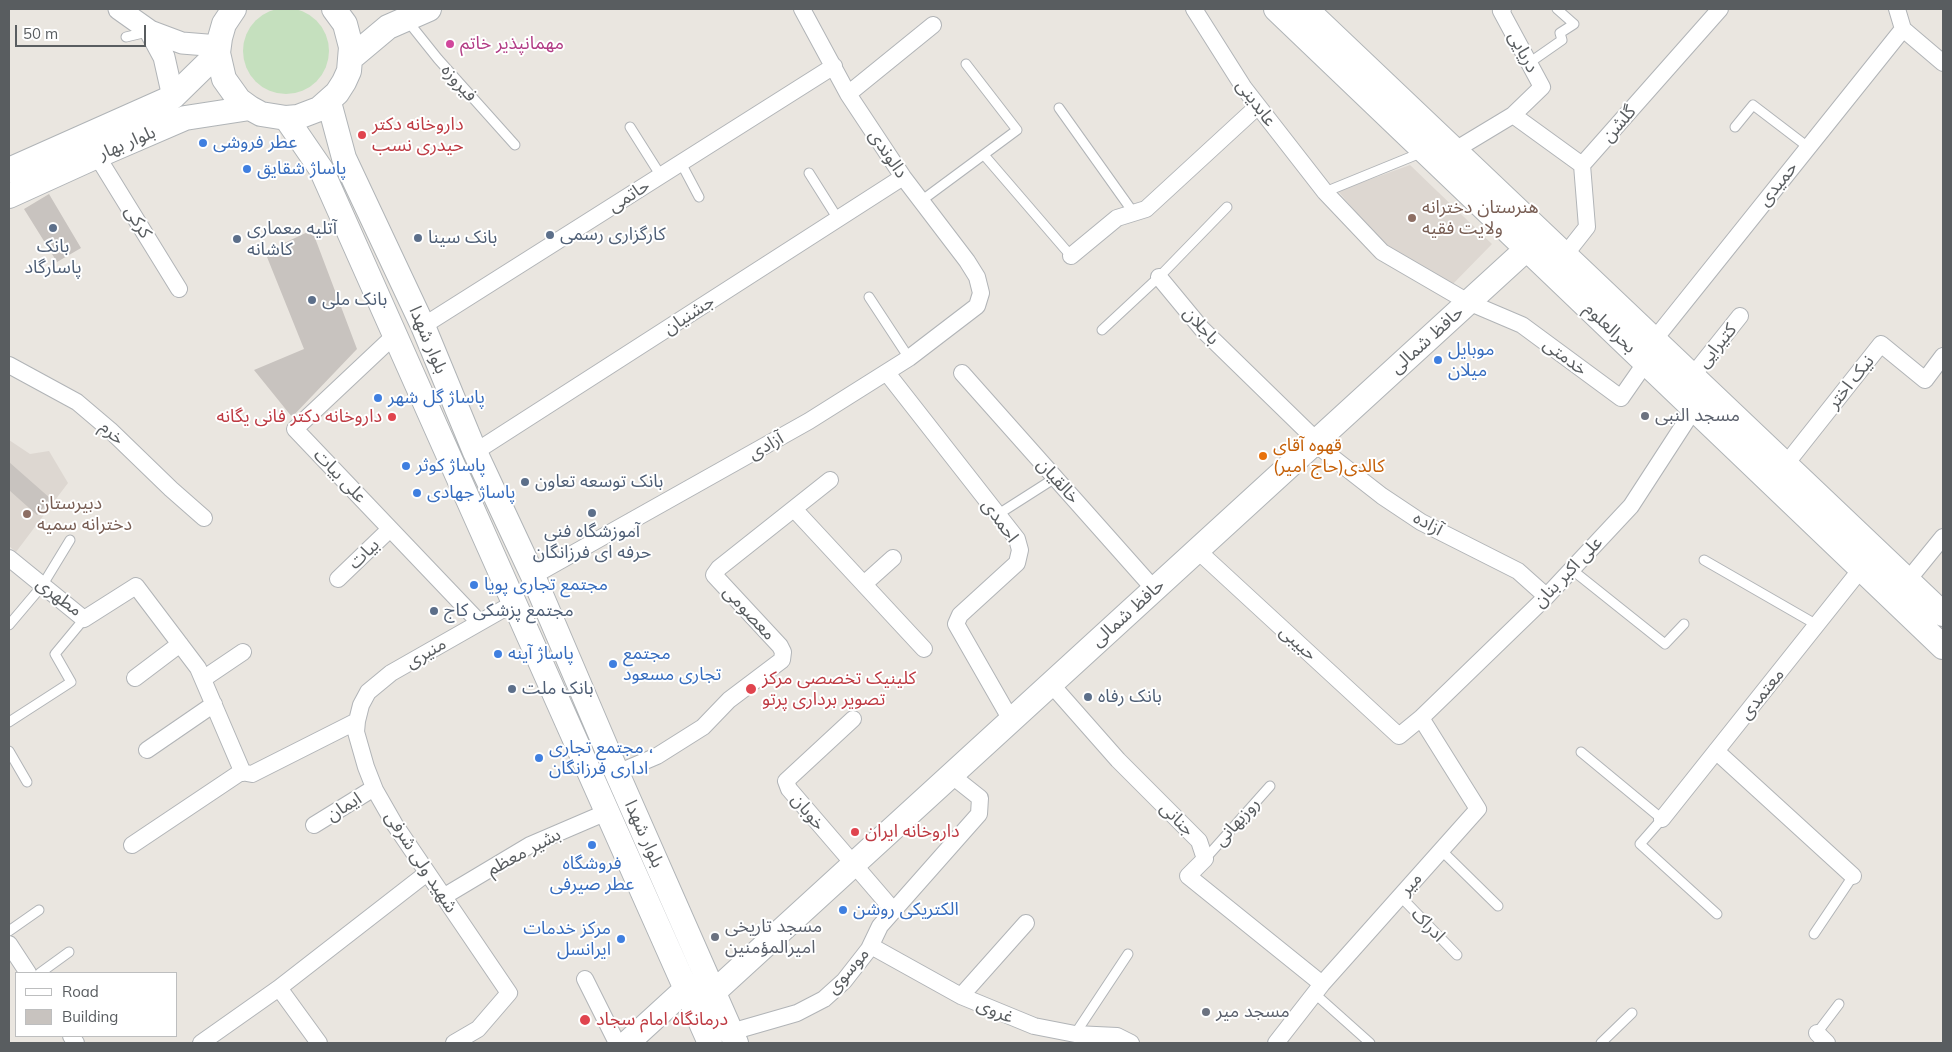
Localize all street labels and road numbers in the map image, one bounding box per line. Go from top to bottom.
street label: دریایی [1503,28,1543,76]
street label: فیروزه [437,60,481,106]
street label: عابدینی [1231,75,1281,131]
street label: گلشن [1597,101,1641,147]
street label: بلوار بهار [95,121,159,165]
street label: دالوندی [864,126,912,182]
street label: حمیدی [1754,157,1802,211]
street label: حاتمی [604,175,654,217]
street label: کرکی [120,202,156,242]
street label: جشنیان [659,291,719,339]
street label: بحرالعلوم [1580,298,1640,358]
street label: حافظ شمالی [1386,301,1468,379]
street label: بلوار شهدا [404,303,452,377]
street label: باجلان [1178,303,1224,349]
street label: کتیرایی [1693,320,1741,372]
street label: خدمتی [1539,333,1591,381]
street label: نیک اختر [1823,351,1879,413]
street label: خرم [95,416,129,450]
street label: آزادی [745,428,787,464]
street label: علی بیات [309,444,371,508]
street label: خالقیان [1032,454,1084,508]
street label: احمدی [977,495,1023,547]
street label: آزاده [1409,507,1447,541]
street label: علی اکبر بنان [1529,532,1607,612]
street label: بیات [344,534,384,574]
street label: مطهری [32,573,86,621]
street label: حافظ شمالی [1087,574,1169,652]
street label: معصومی [718,581,780,645]
street label: حبیبی [1275,621,1321,665]
street label: منیری [402,633,450,673]
street label: معتمدی [1735,664,1789,724]
street label: ایمان [322,788,366,826]
street label: خوبان [786,789,830,835]
street label: روزبهانی [1210,793,1264,851]
street label: بلوار شهدا [620,797,668,871]
street label: جنانی [1155,797,1199,841]
street label: شهید ولی شرفی [380,807,462,917]
street label: بشیر معظم [483,824,565,880]
street label: میر [1395,868,1427,900]
street label: ادراک [1407,903,1449,947]
street label: موسوی [822,943,874,999]
street label: غروی [973,994,1017,1028]

